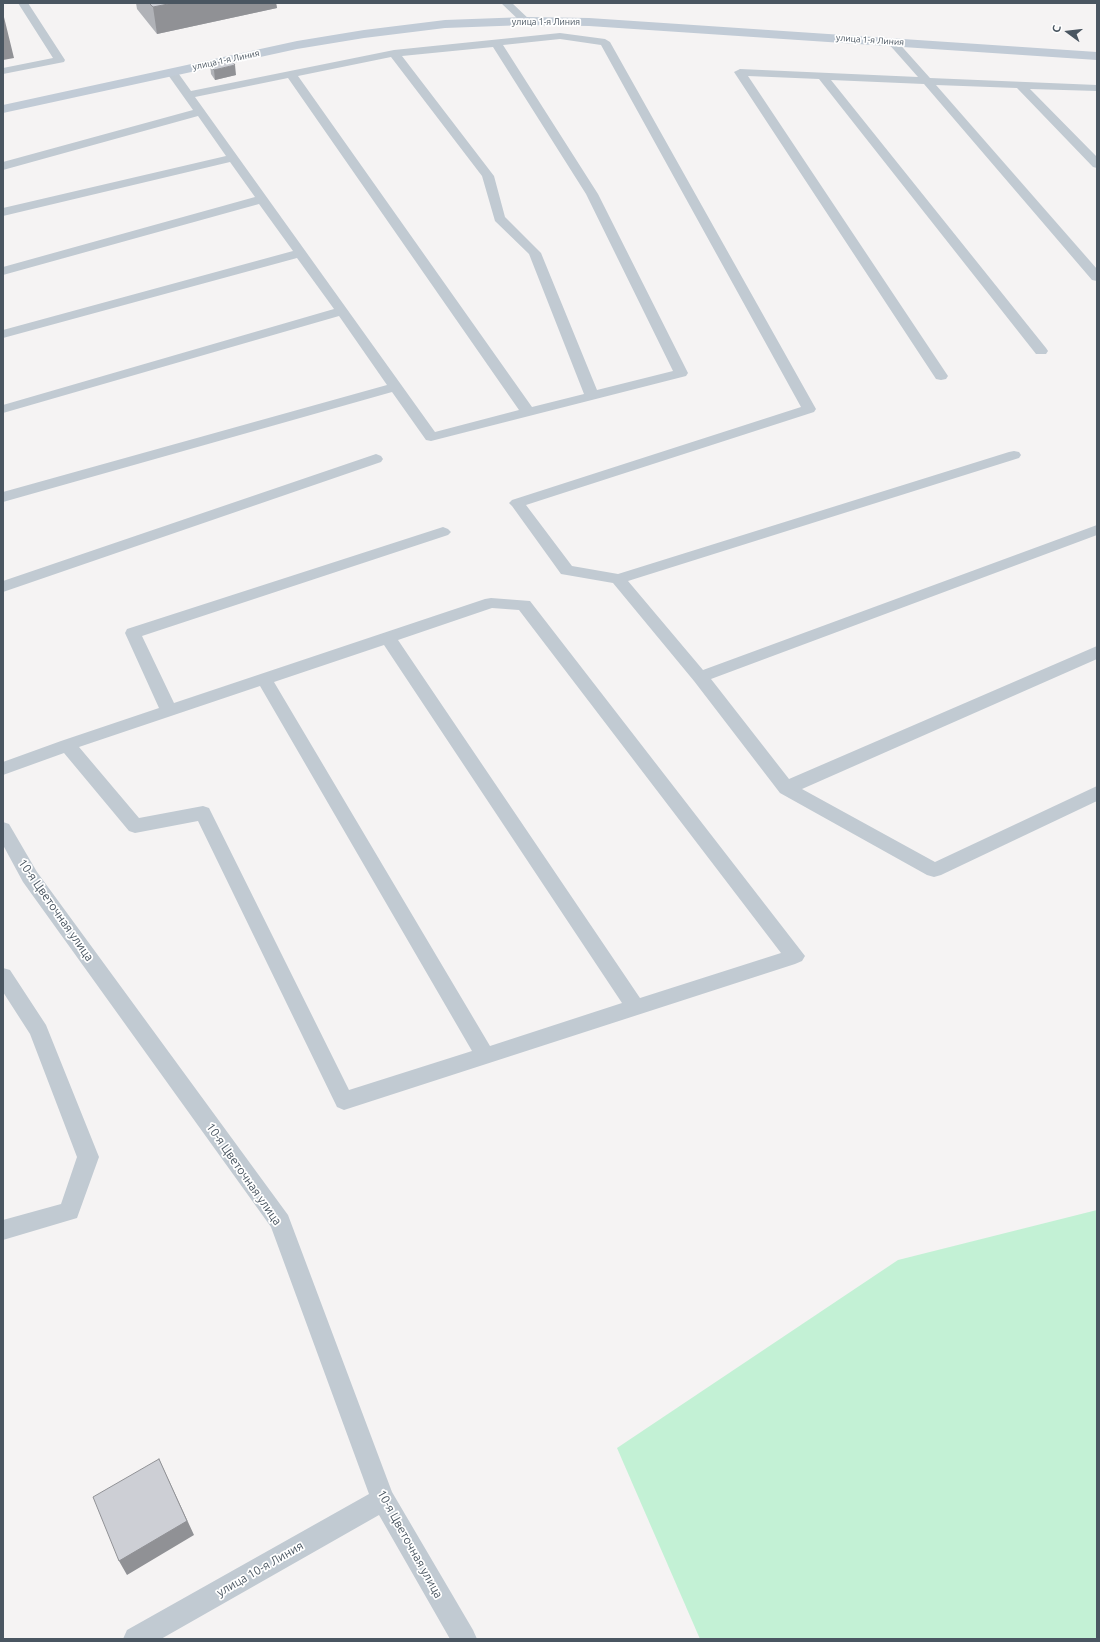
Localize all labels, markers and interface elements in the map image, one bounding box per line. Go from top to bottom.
north arrow [1048,12,1088,52]
street label: улица 1-я Линия [512,17,580,27]
text: С [1050,24,1063,34]
street label: улица 1-я Линия [836,32,904,48]
street label: улица 1-я Линия [191,48,261,72]
street label: 10-я Цветочная улица [15,856,97,964]
street label: 10-я Цветочная улица [203,1120,285,1228]
street label: 10-я Цветочная улица [374,1487,446,1601]
street label: улица 10-я Линия [214,1538,306,1600]

